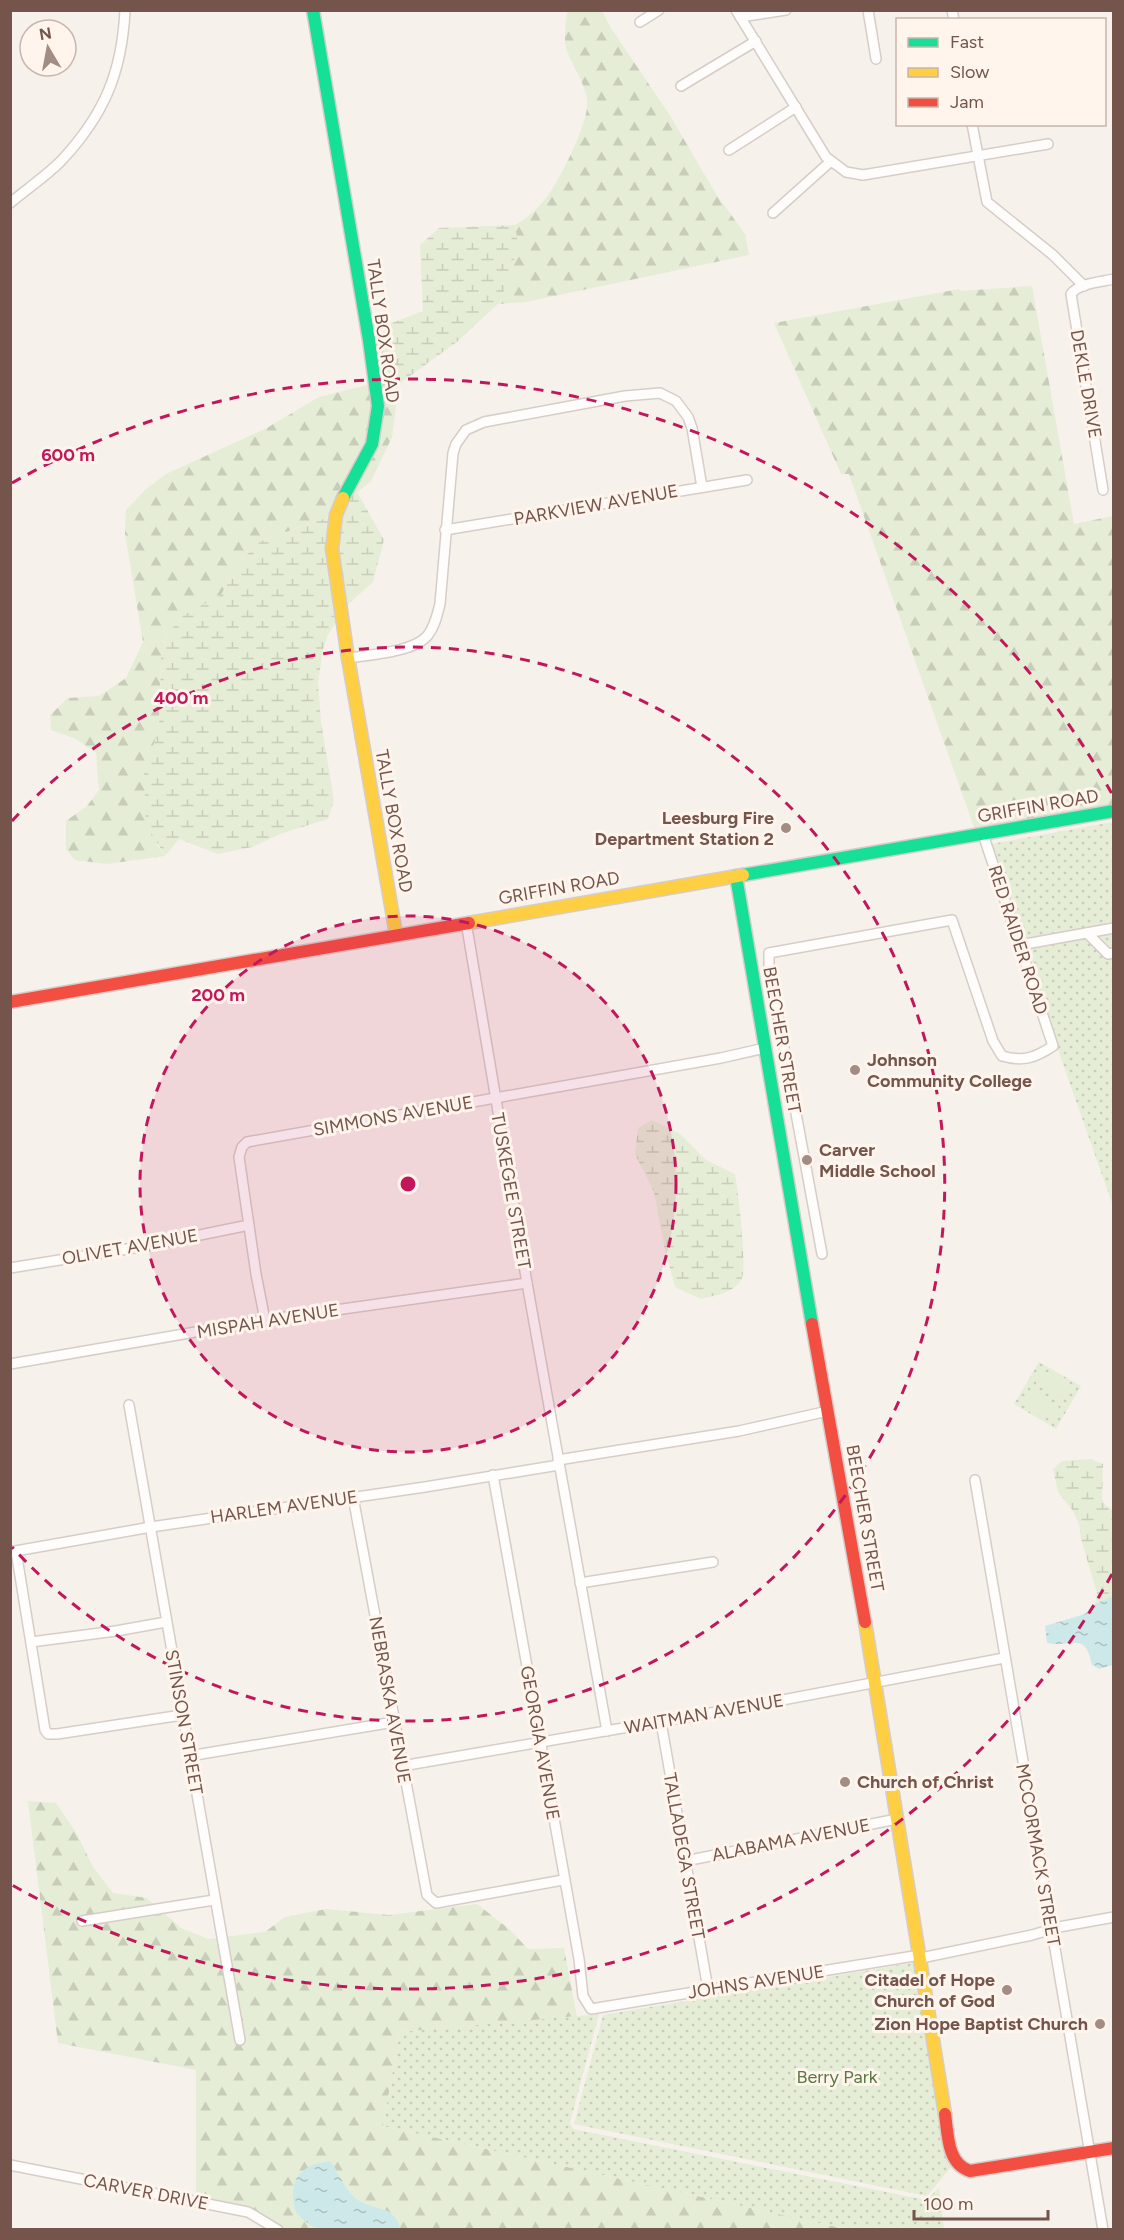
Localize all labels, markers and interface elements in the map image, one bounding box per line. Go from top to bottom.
north arrow [18,18,78,78]
legend [896,18,1106,126]
text: N [38,23,53,44]
text: Fast [950,31,984,53]
text: Slow [950,61,989,83]
text: Jam [950,91,984,113]
street label: TALLY BOX ROAD [362,258,404,404]
street label: DEKLE DRIVE [1066,328,1106,440]
text: 600 m [41,444,95,466]
street label: PARKVIEW AVENUE [512,480,680,530]
text: 400 m [154,687,208,709]
street label: TALLY BOX ROAD [371,748,417,894]
street label: GRIFFIN ROAD [976,785,1100,827]
place label: Leesburg Fire Department Station 2 [595,807,774,850]
marker: Leesburg Fire Department Station 2 [779,821,793,835]
street label: RED RAIDER ROAD [983,863,1053,1017]
street label: GRIFFIN ROAD [497,867,621,909]
street label: BEECHER STREET [758,965,806,1115]
text: 200 m [191,984,245,1006]
place label: Johnson Community College [867,1049,1032,1092]
marker: Johnson Community College [848,1063,862,1077]
street label: SIMMONS AVENUE [311,1091,475,1141]
street label: TUSKEGEE STREET [486,1111,536,1271]
place label: Carver Middle School [819,1139,936,1182]
marker: Carver Middle School [800,1153,814,1167]
centre of rings [398,1174,418,1194]
street label: OLIVET AVENUE [60,1224,200,1270]
street label: MISPAH AVENUE [195,1299,341,1343]
street label: BEECHER STREET [841,1443,889,1593]
street label: HARLEM AVENUE [209,1486,359,1528]
street label: NEBRASKA AVENUE [364,1615,416,1785]
street label: STINSON STREET [160,1648,208,1796]
street label: GEORGIA AVENUE [516,1664,564,1822]
street label: WAITMAN AVENUE [623,1689,785,1739]
street label: MCCORMACK STREET [1011,1762,1065,1948]
street label: TALLADEGA STREET [659,1771,709,1941]
place label: Church of Christ [857,1771,994,1793]
marker: Church of Christ [838,1775,852,1789]
street label: ALABAMA AVENUE [710,1814,872,1866]
street label: JOHNS AVENUE [686,1960,826,2004]
place label: Citadel of Hope Church of God [865,1969,995,2012]
marker: Citadel of Hope Church of God [1000,1983,1014,1997]
place label: Zion Hope Baptist Church [874,2013,1088,2035]
marker: Zion Hope Baptist Church [1093,2017,1107,2031]
park label: Berry Park [796,2066,878,2088]
street label: CARVER DRIVE [82,2169,210,2215]
scale bar [914,2183,1048,2221]
text: 100 m [923,2193,973,2215]

